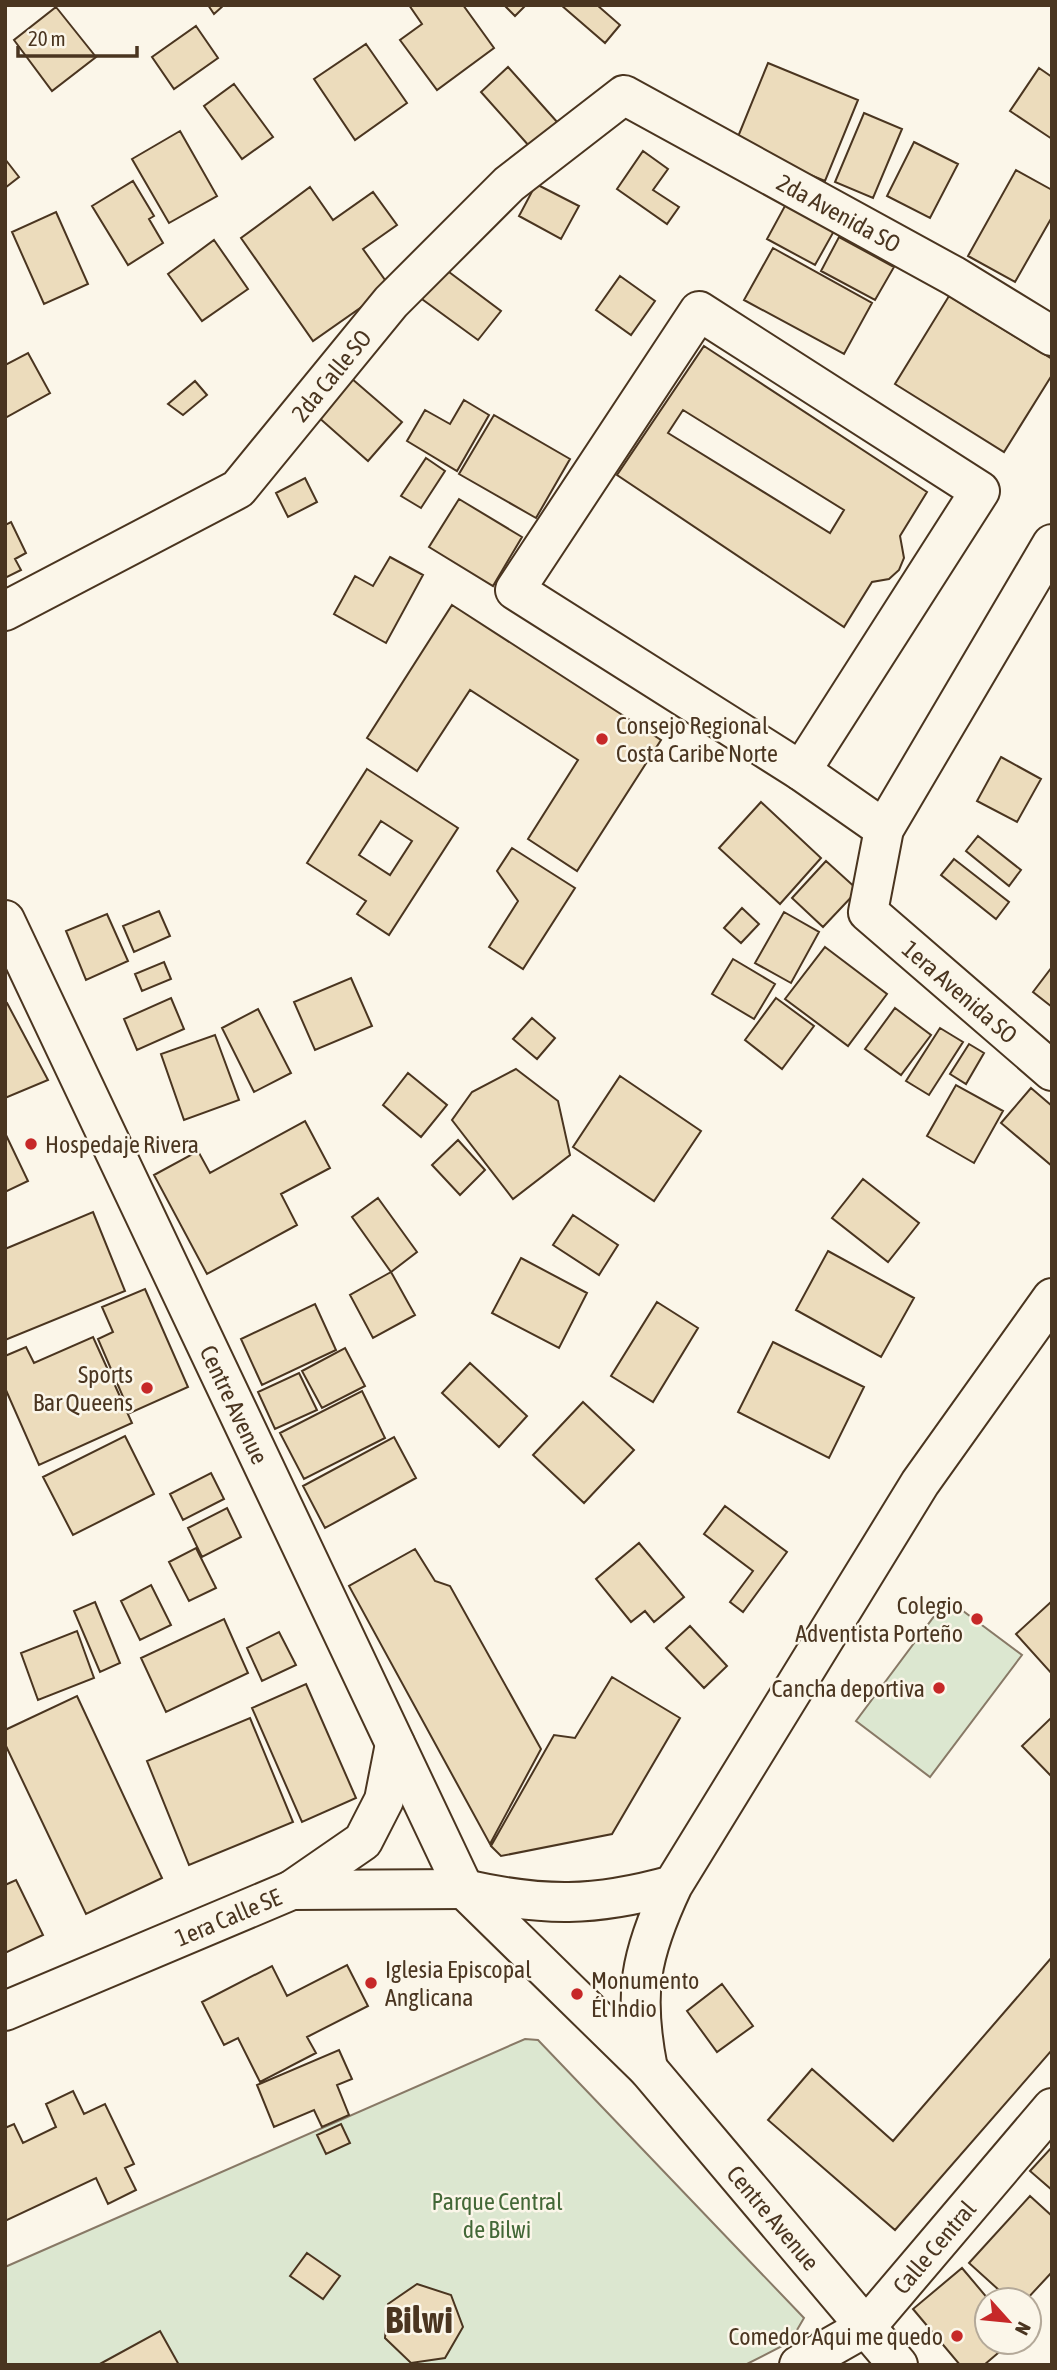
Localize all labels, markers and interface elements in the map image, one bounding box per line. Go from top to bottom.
scale bar [18,14,136,58]
text: 20 m [28,26,66,50]
street label: 2da Avenida SO [772,168,905,258]
street label: 2da Calle SO [286,324,376,426]
place label: Consejo Regional Costa Caribe Norte [616,712,778,767]
marker: Consejo Regional Costa Caribe Norte [594,731,610,747]
street label: 1era Avenida SO [897,935,1023,1048]
place label: Hospedaje Rivera [45,1131,199,1158]
marker: Hospedaje Rivera [23,1136,39,1152]
street label: Centre Avenue [195,1341,274,1468]
place label: Sports Bar Queens [33,1361,133,1416]
marker: Sports Bar Queens [139,1380,155,1396]
place label: Colegio Adventista Porteño [795,1592,963,1647]
marker: Colegio Adventista Porteño [969,1611,985,1627]
place label: Cancha deportiva [771,1675,925,1702]
marker: Cancha deportiva [931,1680,947,1696]
street label: 1era Calle SE [171,1883,285,1951]
place label: Iglesia Episcopal Anglicana [385,1956,532,2011]
place label: Monumento Él Indio [591,1967,699,2022]
marker: Iglesia Episcopal Anglicana [363,1975,379,1991]
marker: Monumento Él Indio [569,1986,585,2002]
street label: Centre Avenue [722,2160,825,2275]
park label: Parque Central de Bilwi [431,2188,563,2243]
street label: Calle Central [887,2195,981,2299]
north arrow [973,2286,1043,2356]
district label: Bilwi [385,2298,453,2341]
text: N [1011,2319,1035,2339]
place label: Comedor Aqui me quedo [728,2323,943,2350]
marker: Comedor Aqui me quedo [949,2328,965,2344]

